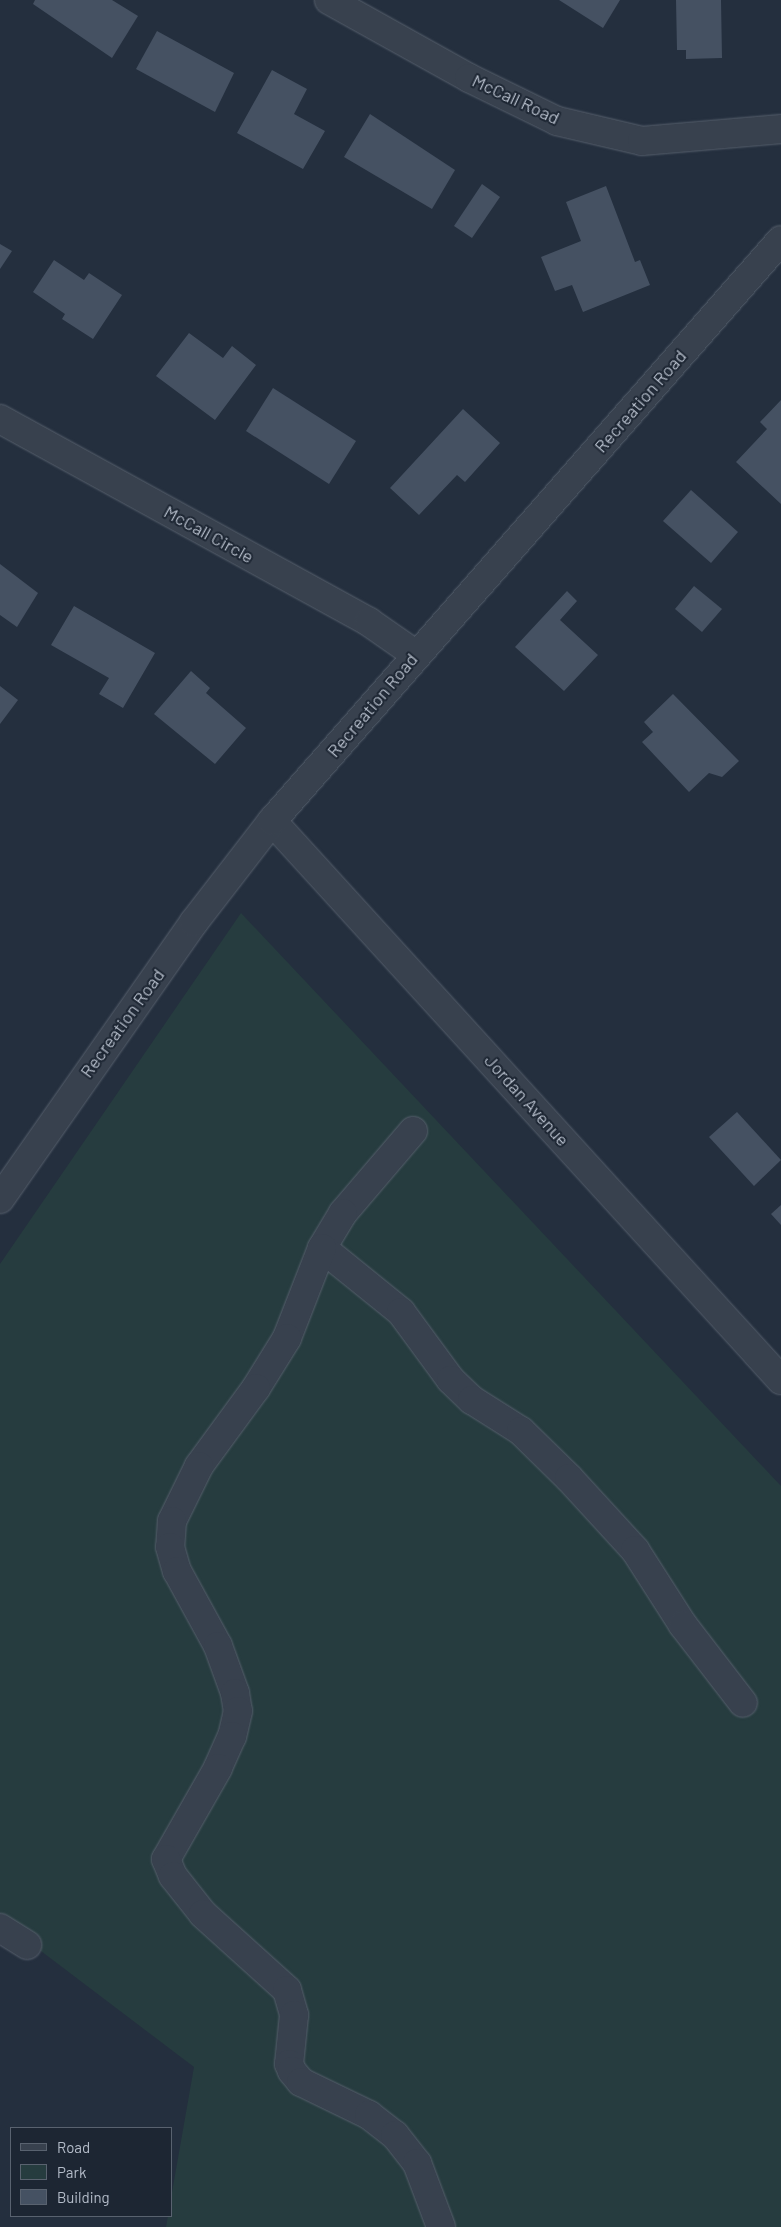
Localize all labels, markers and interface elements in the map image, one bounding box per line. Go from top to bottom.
street label: McCall Road [469,69,563,129]
street label: Recreation Road [590,345,690,457]
street label: McCall Circle [160,501,258,567]
street label: Recreation Road [322,649,422,761]
street label: Recreation Road [75,964,169,1082]
street label: Jordan Avenue [480,1050,574,1150]
legend [10,2127,172,2217]
text: Road [57,2138,90,2156]
text: Park [57,2163,86,2181]
text: Building [57,2188,110,2206]

